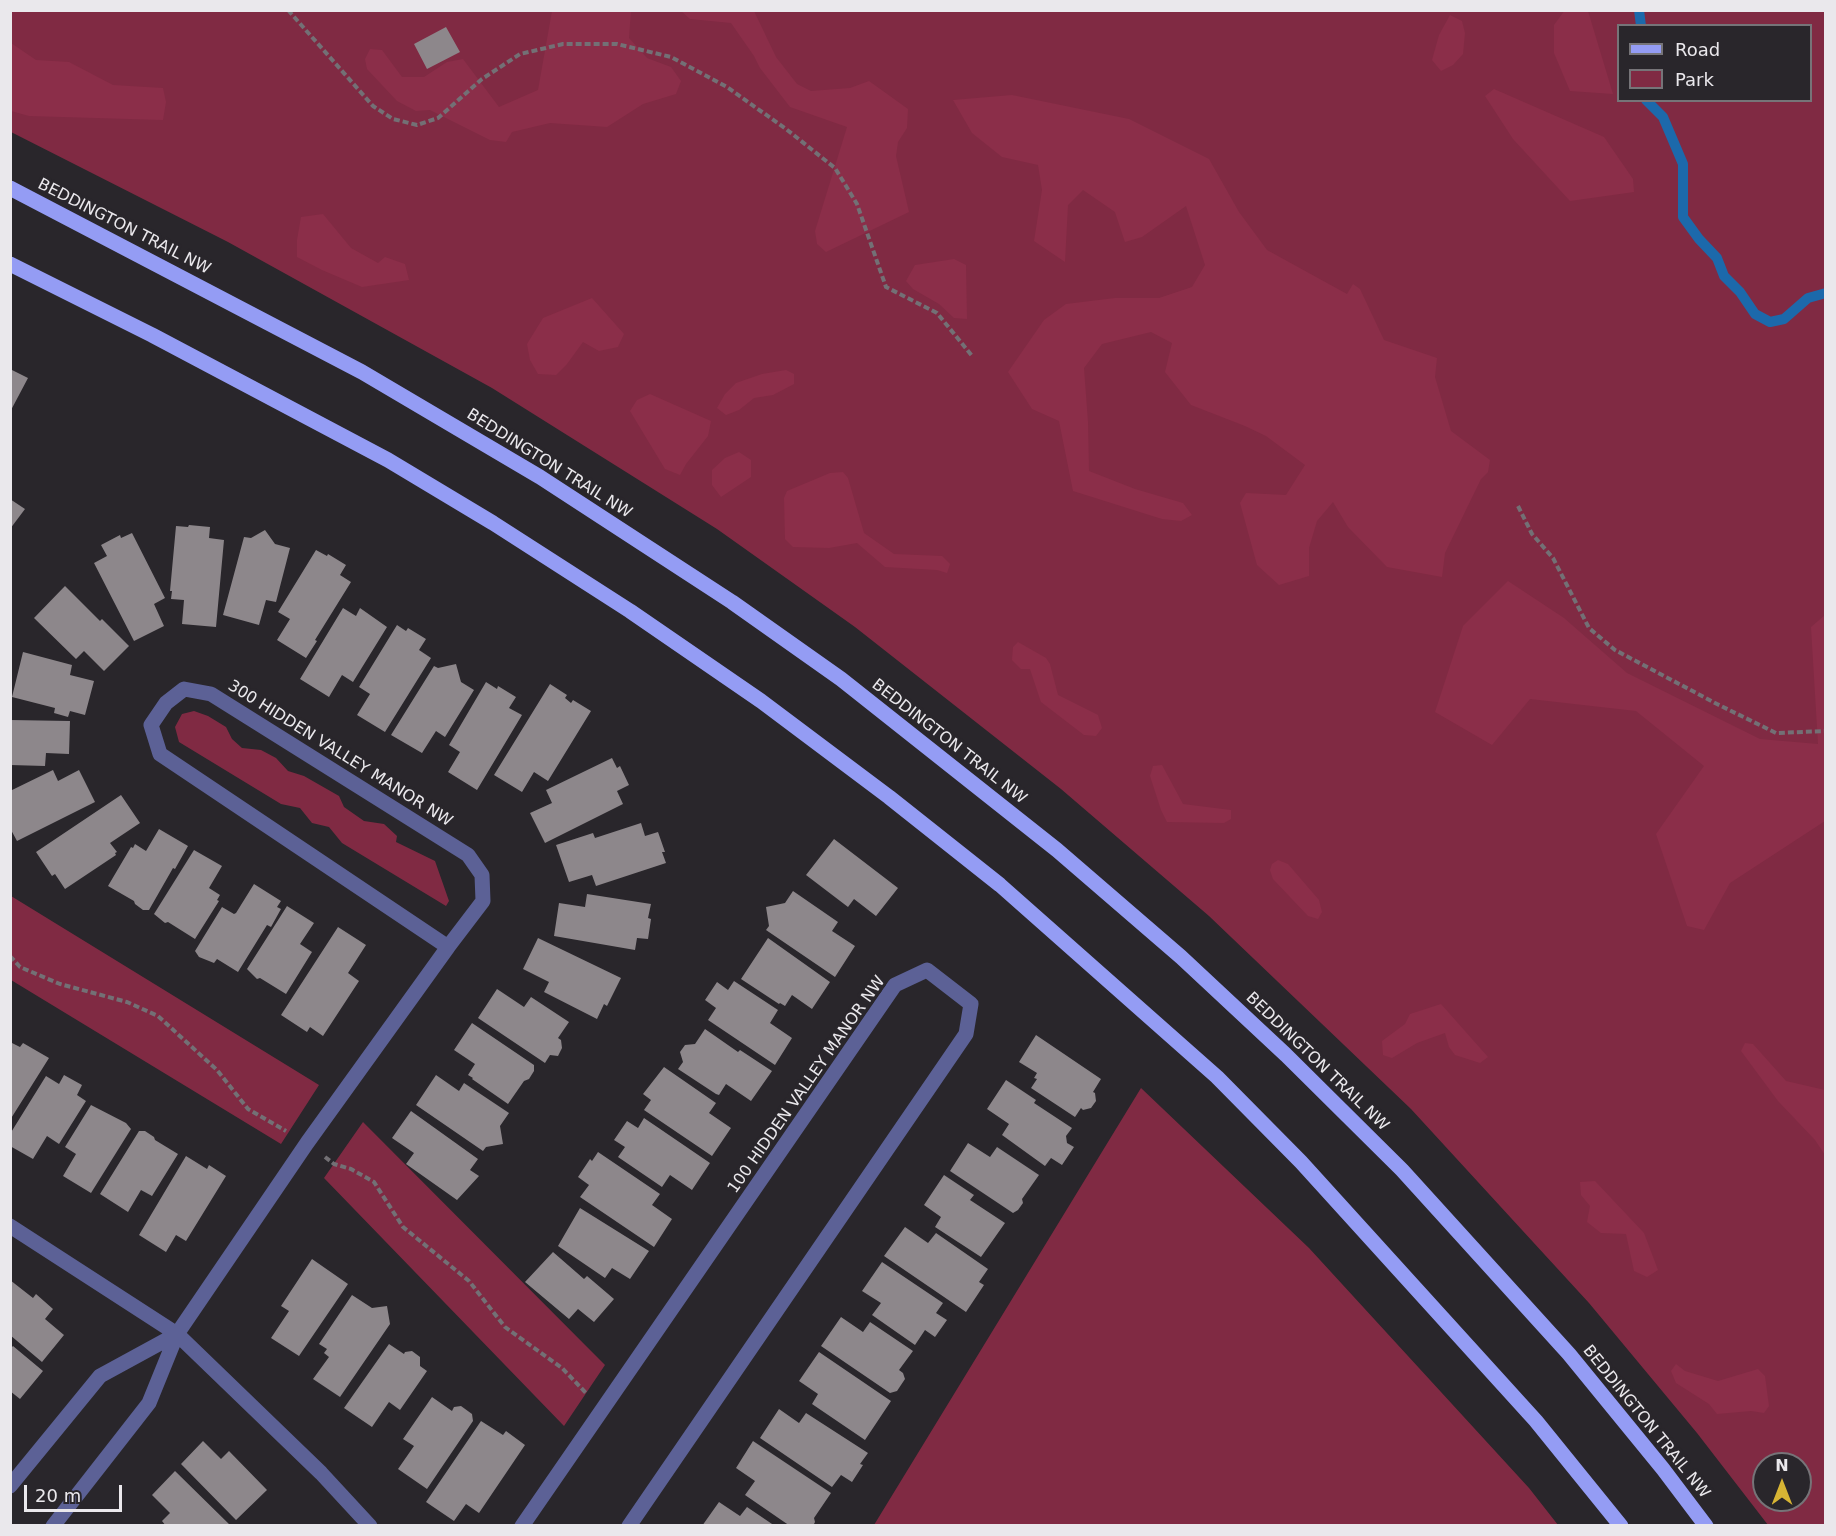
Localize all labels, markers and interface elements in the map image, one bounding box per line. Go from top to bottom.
legend [1617,24,1812,102]
text: Road [1675,39,1720,60]
text: Park [1675,69,1714,90]
street label: BEDDINGTON TRAIL NW [34,175,214,279]
street label: BEDDINGTON TRAIL NW [463,405,635,523]
street label: BEDDINGTON TRAIL NW [868,676,1030,808]
street label: 300 HIDDEN VALLEY MANOR NW [224,677,456,831]
street label: 100 HIDDEN VALLEY MANOR NW [724,973,890,1197]
street label: BEDDINGTON TRAIL NW [1242,989,1392,1135]
street label: BEDDINGTON TRAIL NW [1578,1342,1714,1502]
north arrow [1752,1452,1812,1512]
text: N [1775,1456,1789,1475]
scale bar [27,1473,124,1511]
text: 20 m [35,1485,81,1506]

